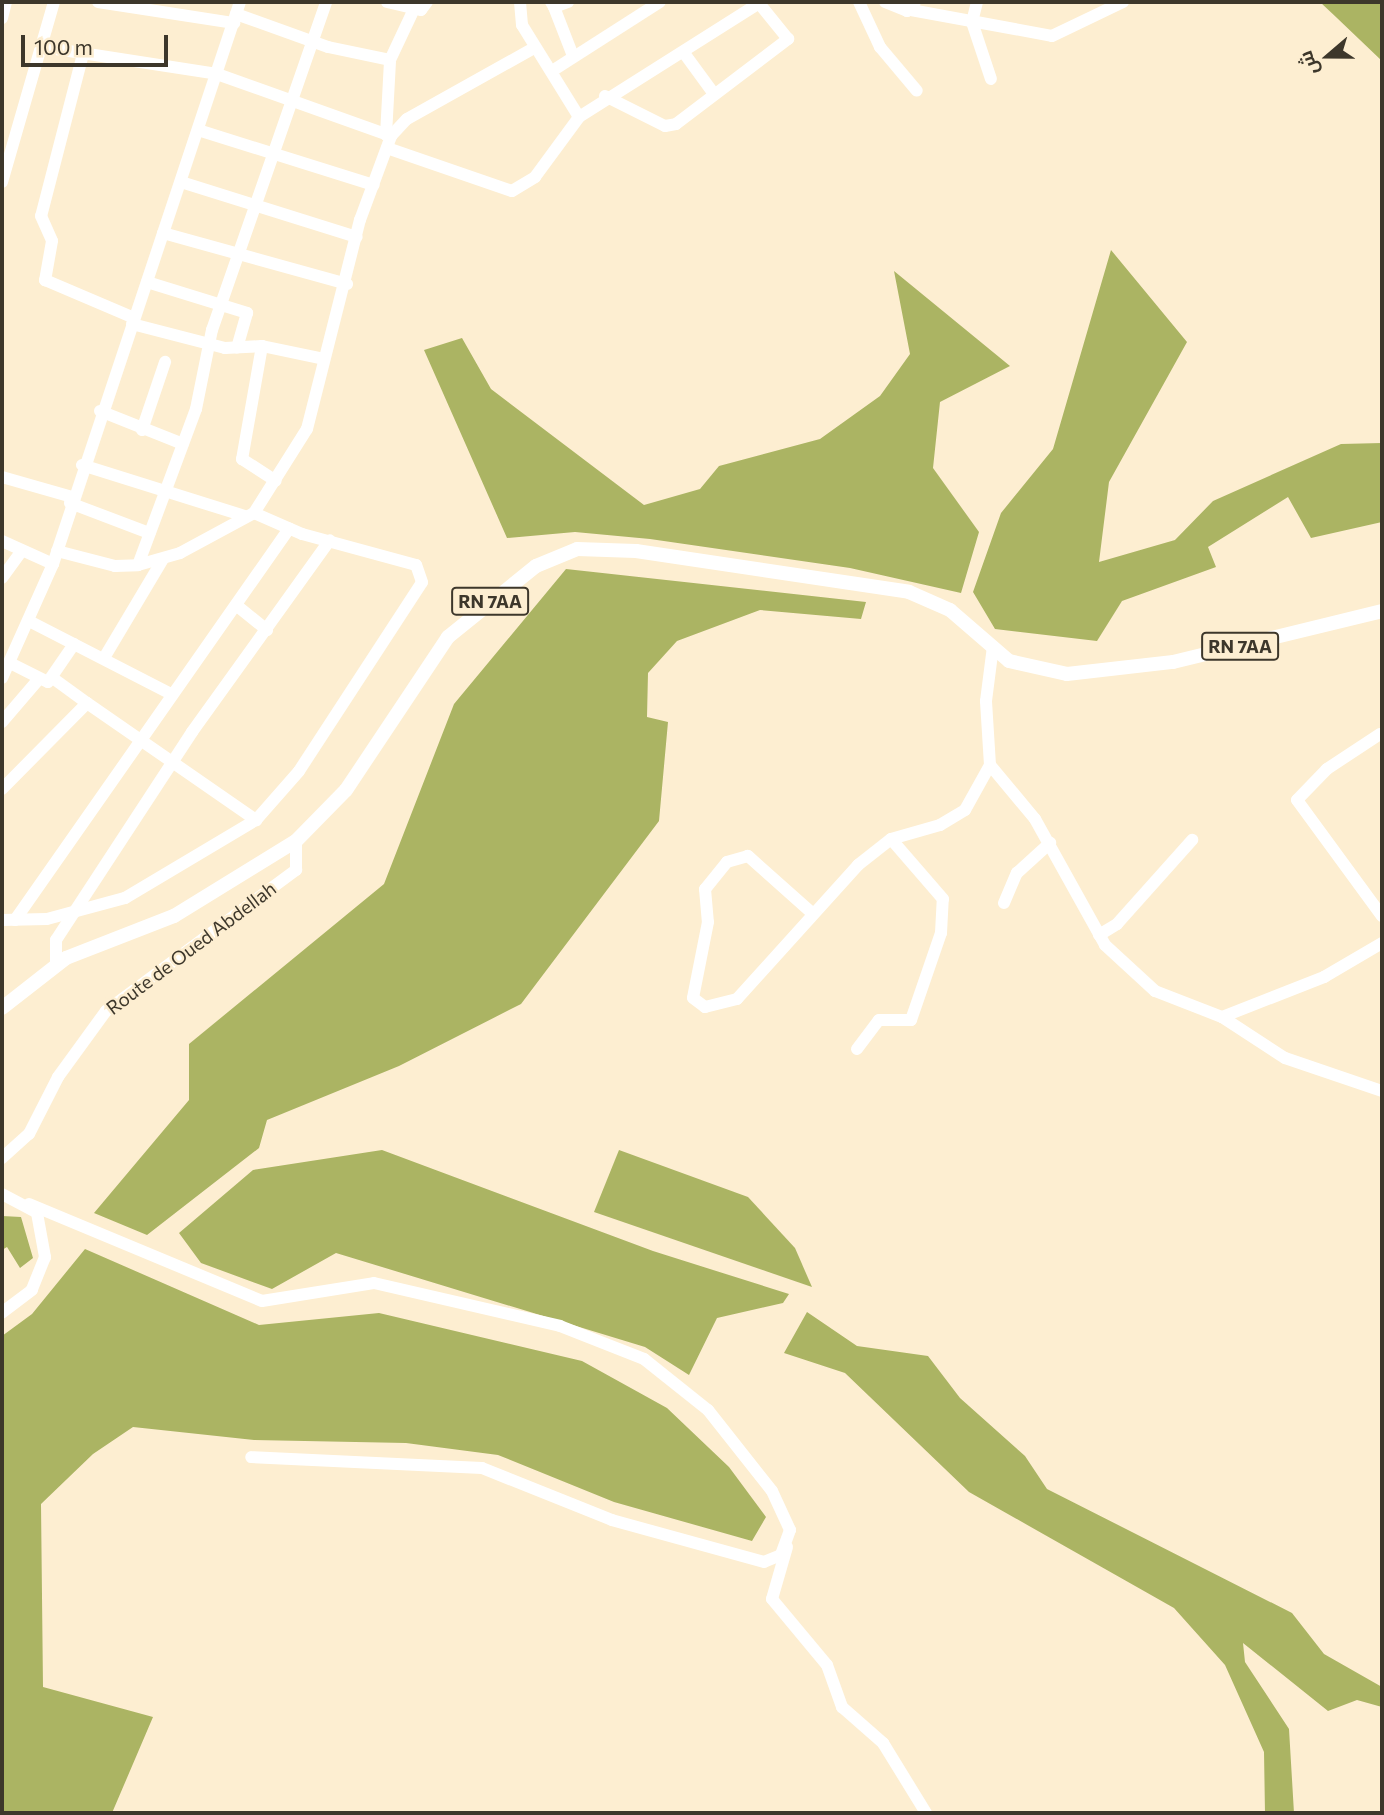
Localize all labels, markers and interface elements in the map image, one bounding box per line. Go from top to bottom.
scale bar [24,21,172,65]
north arrow [1293,21,1363,91]
text: 100 m [34,34,93,59]
text: ش [1293,48,1323,79]
road number: RN 7AA [450,586,530,616]
road number: RN 7AA [1200,632,1280,660]
street label: Route de Oued Abdellah [102,877,280,1019]

